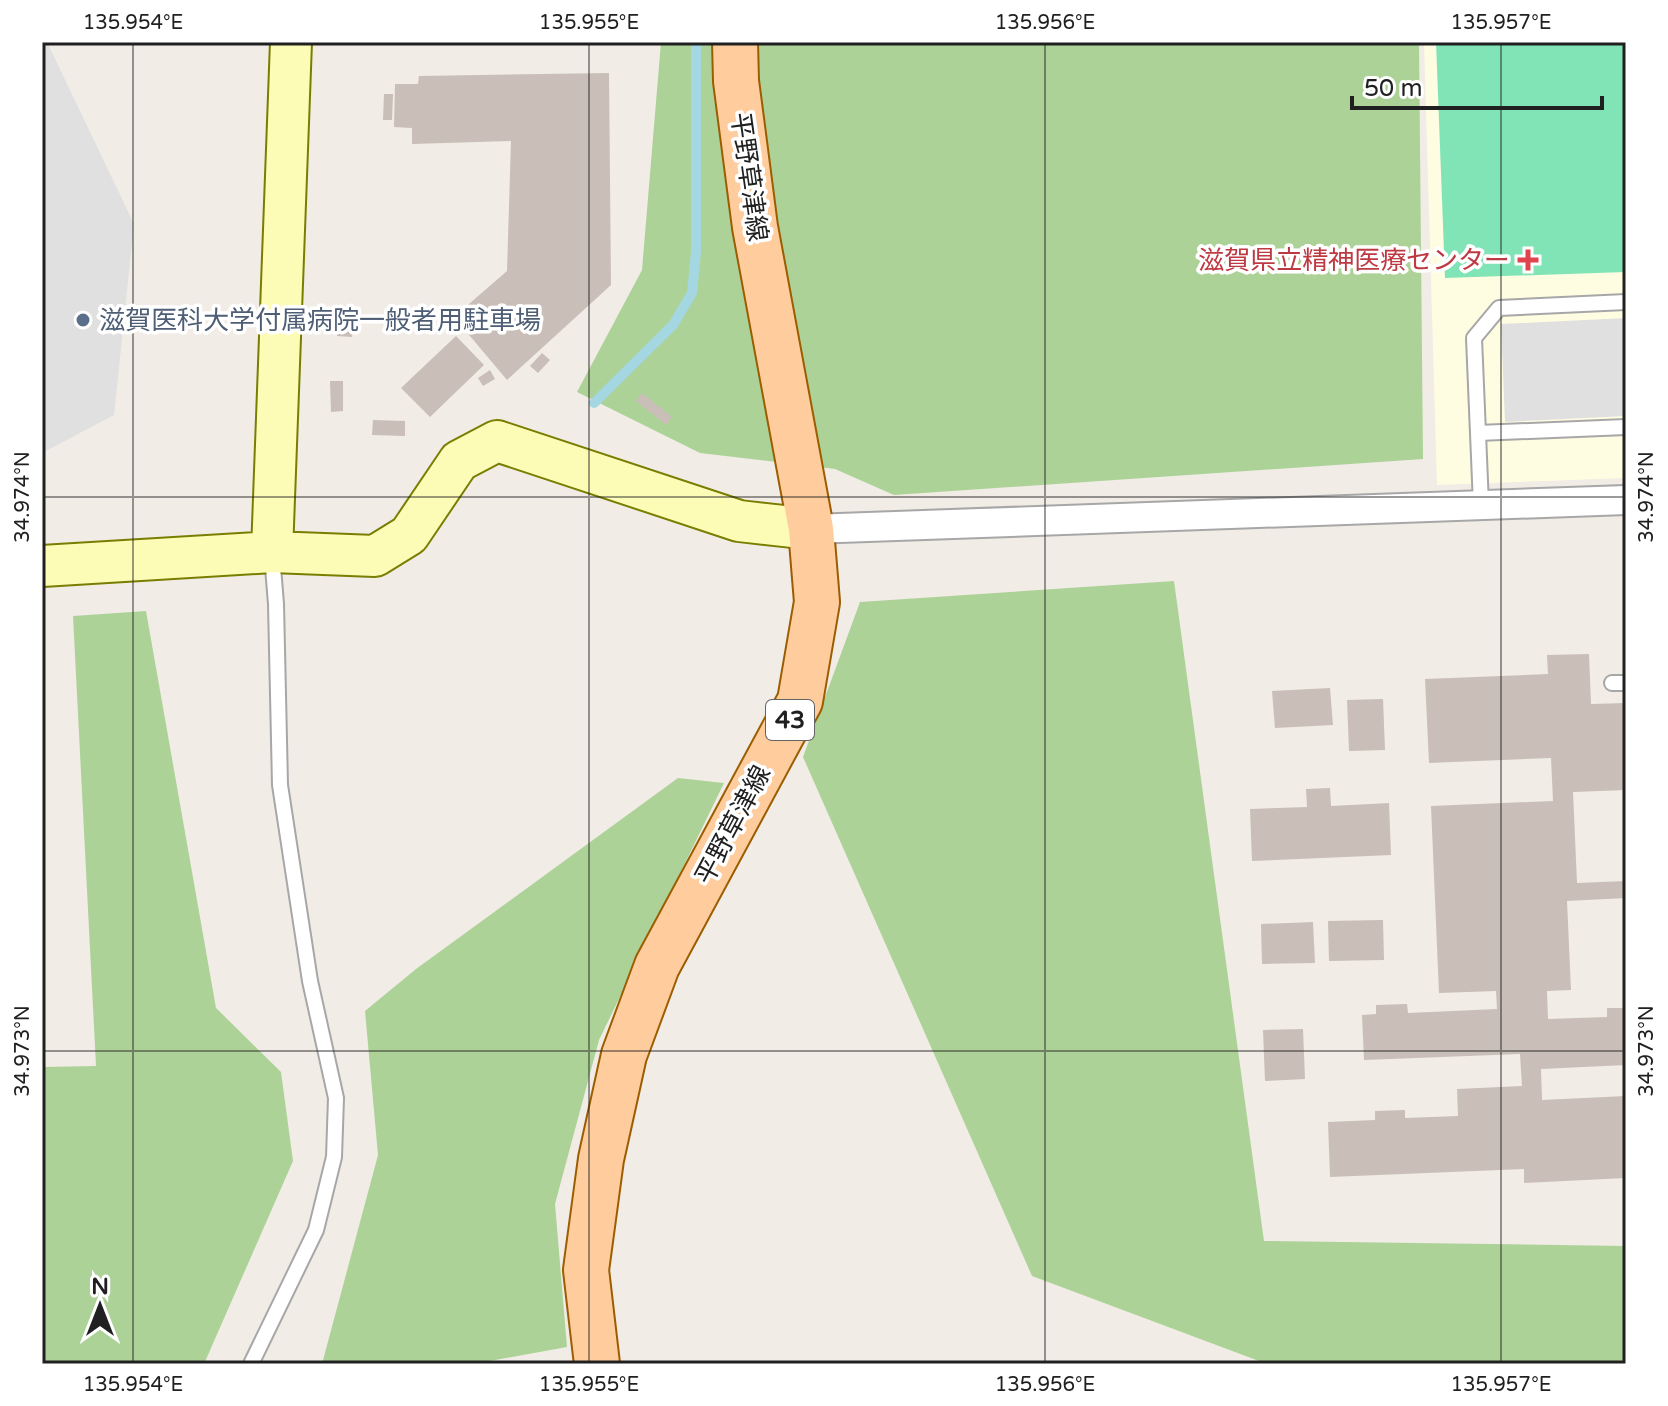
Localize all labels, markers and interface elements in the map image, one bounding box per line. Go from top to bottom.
text: 135.954°E [83,11,183,35]
text: 135.955°E [539,11,639,35]
text: 135.956°E [995,11,1095,35]
text: 135.957°E [1450,11,1552,35]
scale bar [1352,60,1602,110]
text: 50 m [1364,74,1422,103]
street label: 平野草津線 [725,110,773,244]
place label: 滋賀県立精神医療センター [1198,245,1510,276]
marker: 滋賀県立精神医療センター [1517,249,1539,271]
place label: 滋賀医科大学付属病院一般者用駐車場 [99,305,541,336]
marker: 滋賀医科大学付属病院一般者用駐車場 [74,311,92,329]
text: 34.974°N [11,451,35,543]
text: 34.974°N [1635,451,1659,543]
road number: 43 [766,700,814,740]
street label: 平野草津線 [689,760,777,890]
text: 34.973°N [11,1005,35,1097]
text: 34.973°N [1635,1005,1659,1097]
north arrow [60,1266,140,1346]
text: N [91,1274,109,1300]
text: 135.954°E [83,1373,183,1397]
text: 135.955°E [539,1373,639,1397]
text: 135.956°E [995,1373,1095,1397]
text: 135.957°E [1450,1373,1552,1397]

